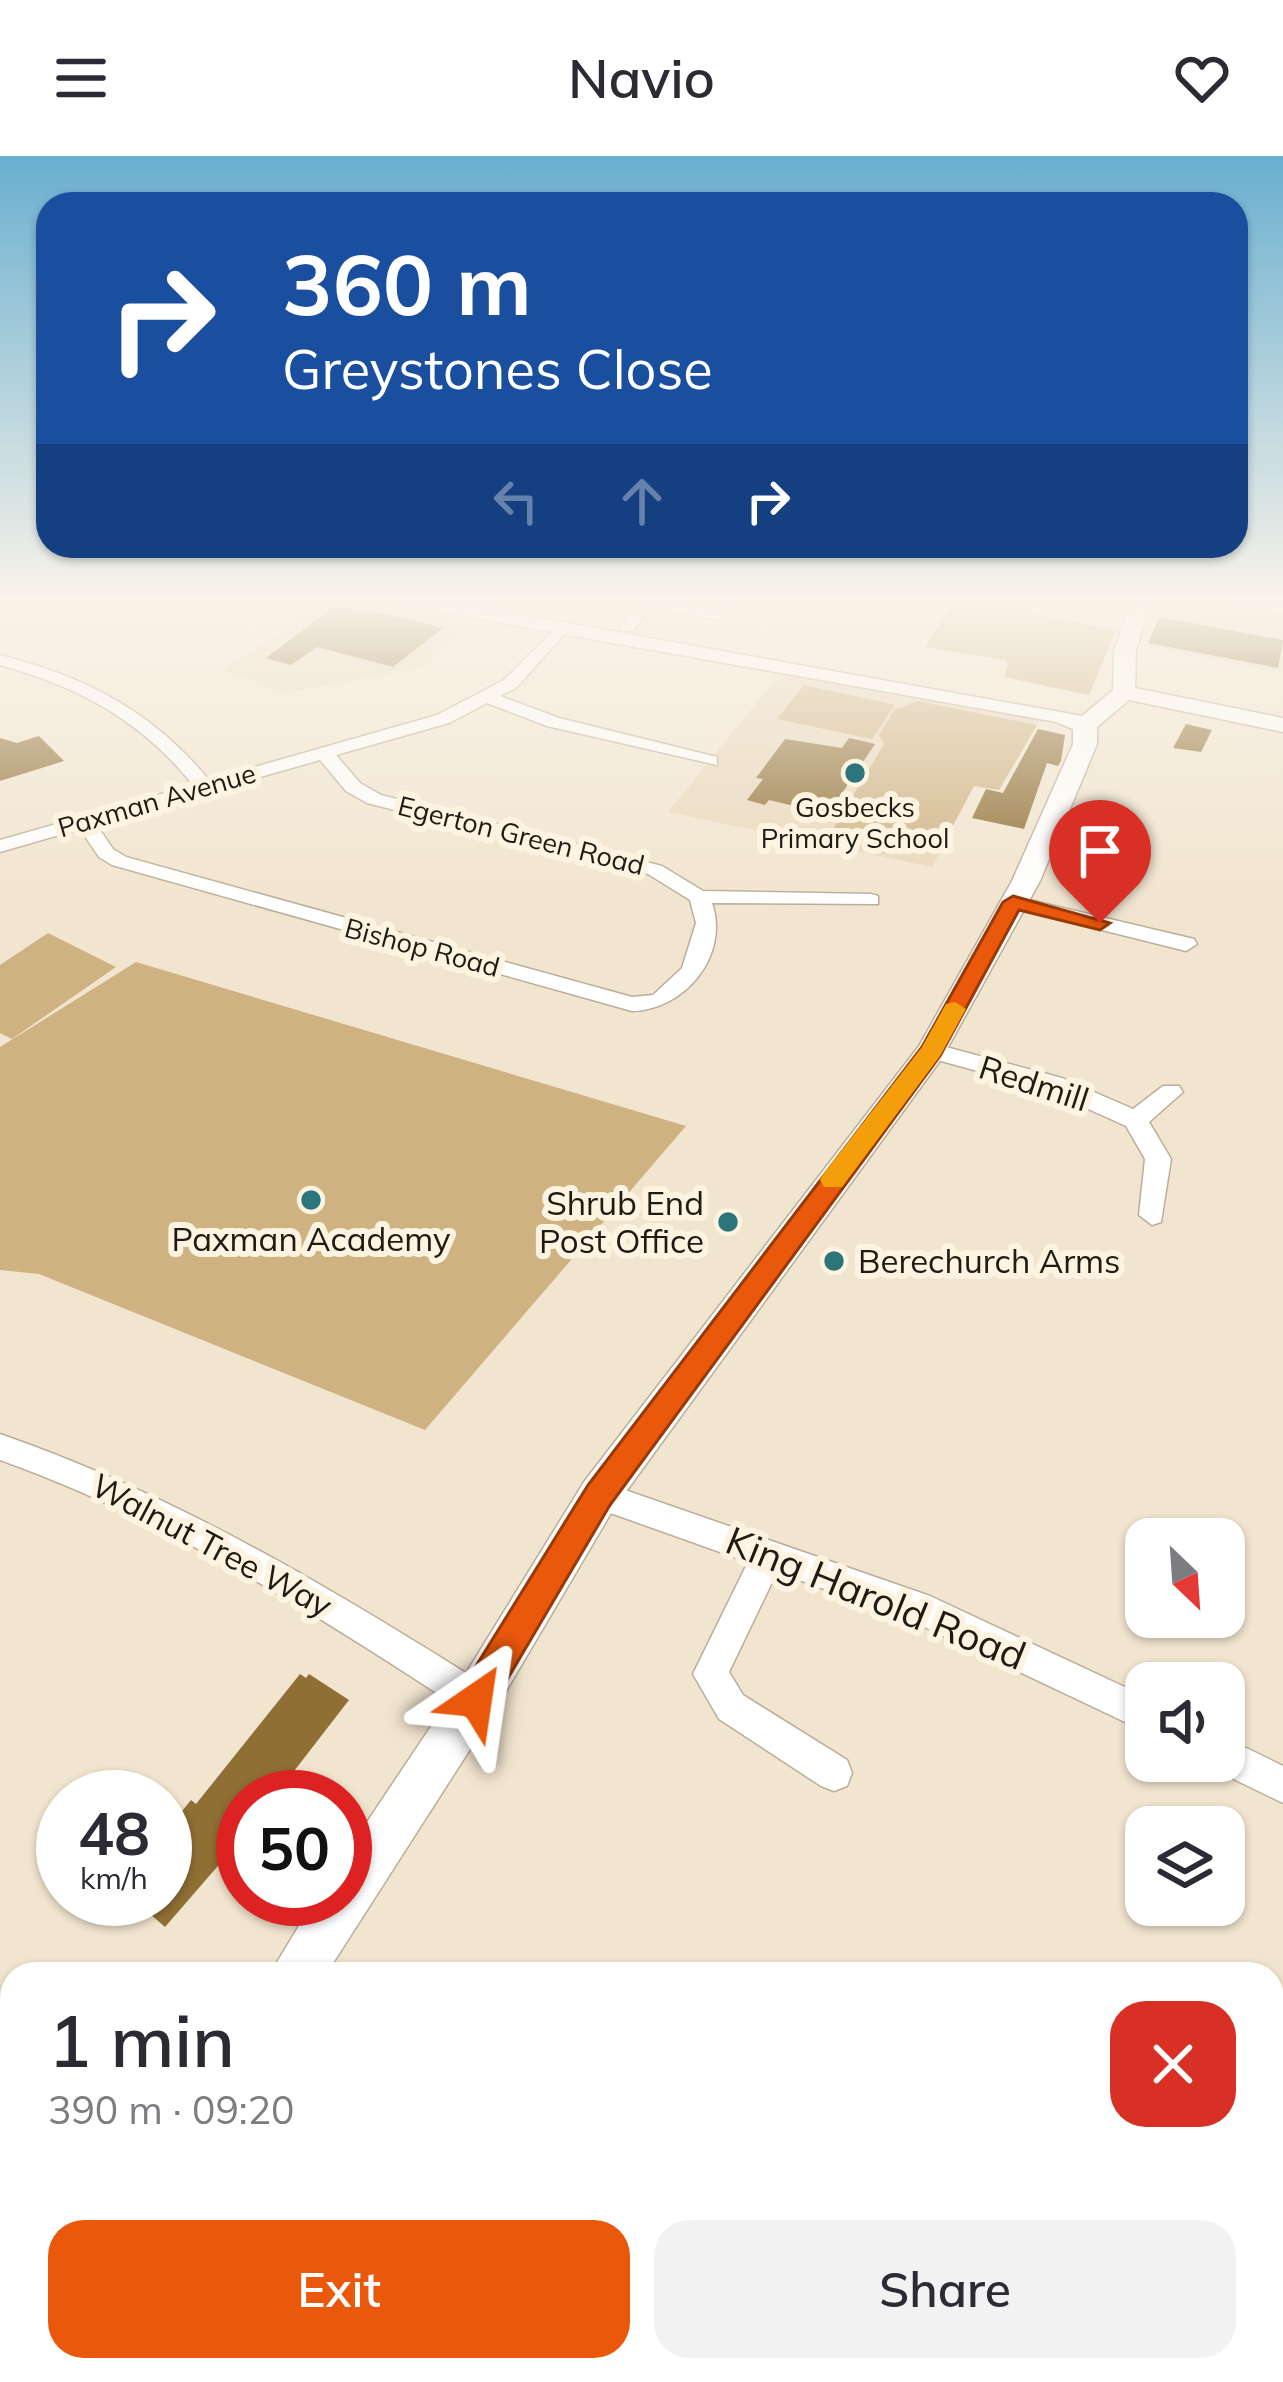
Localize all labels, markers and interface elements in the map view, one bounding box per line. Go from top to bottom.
text: Navio [568,44,715,112]
icon: menu [48,45,114,111]
icon: heart [1169,45,1235,111]
text: 360 m [282,231,532,336]
icon: right [84,240,240,396]
text: Greystones Close [282,335,713,403]
icon: left [483,468,549,534]
icon: ahead [609,468,675,534]
icon: right [735,468,801,534]
street label: Paxman Avenue [54,756,260,845]
marker: Gosbecks Primary School [842,760,868,786]
street label: Egerton Green Road [395,788,648,882]
place label: Gosbecks Primary School [761,790,949,855]
pin [1049,800,1151,923]
icon: arrive [1067,818,1133,884]
street label: Bishop Road [341,910,503,984]
street label: Redmill [974,1046,1094,1119]
place label: Shrub End Post Office [539,1182,704,1261]
marker: Paxman Academy [298,1187,324,1213]
marker: Shrub End Post Office [715,1209,741,1235]
place label: Paxman Academy [171,1218,451,1259]
place label: Berechurch Arms [858,1240,1120,1281]
marker: Berechurch Arms [821,1248,847,1274]
street label: Walnut Tree Way [85,1464,340,1625]
street label: King Harold Road [719,1515,1033,1680]
north arrow [1125,1518,1245,1638]
map controls [1125,1518,1245,1926]
position arrow [413,1637,539,1763]
button: sound [1125,1662,1245,1782]
speed limit sign: 50 [216,1770,372,1926]
text: 48 [78,1795,150,1870]
button: layers [1125,1806,1245,1926]
text: km/h [80,1859,148,1897]
text: 1 min [48,1995,235,2085]
button: close [1110,2001,1236,2127]
text: 390 m · 09:20 [48,2085,294,2134]
button: Exit [48,2220,630,2358]
button: Share [654,2220,1236,2358]

